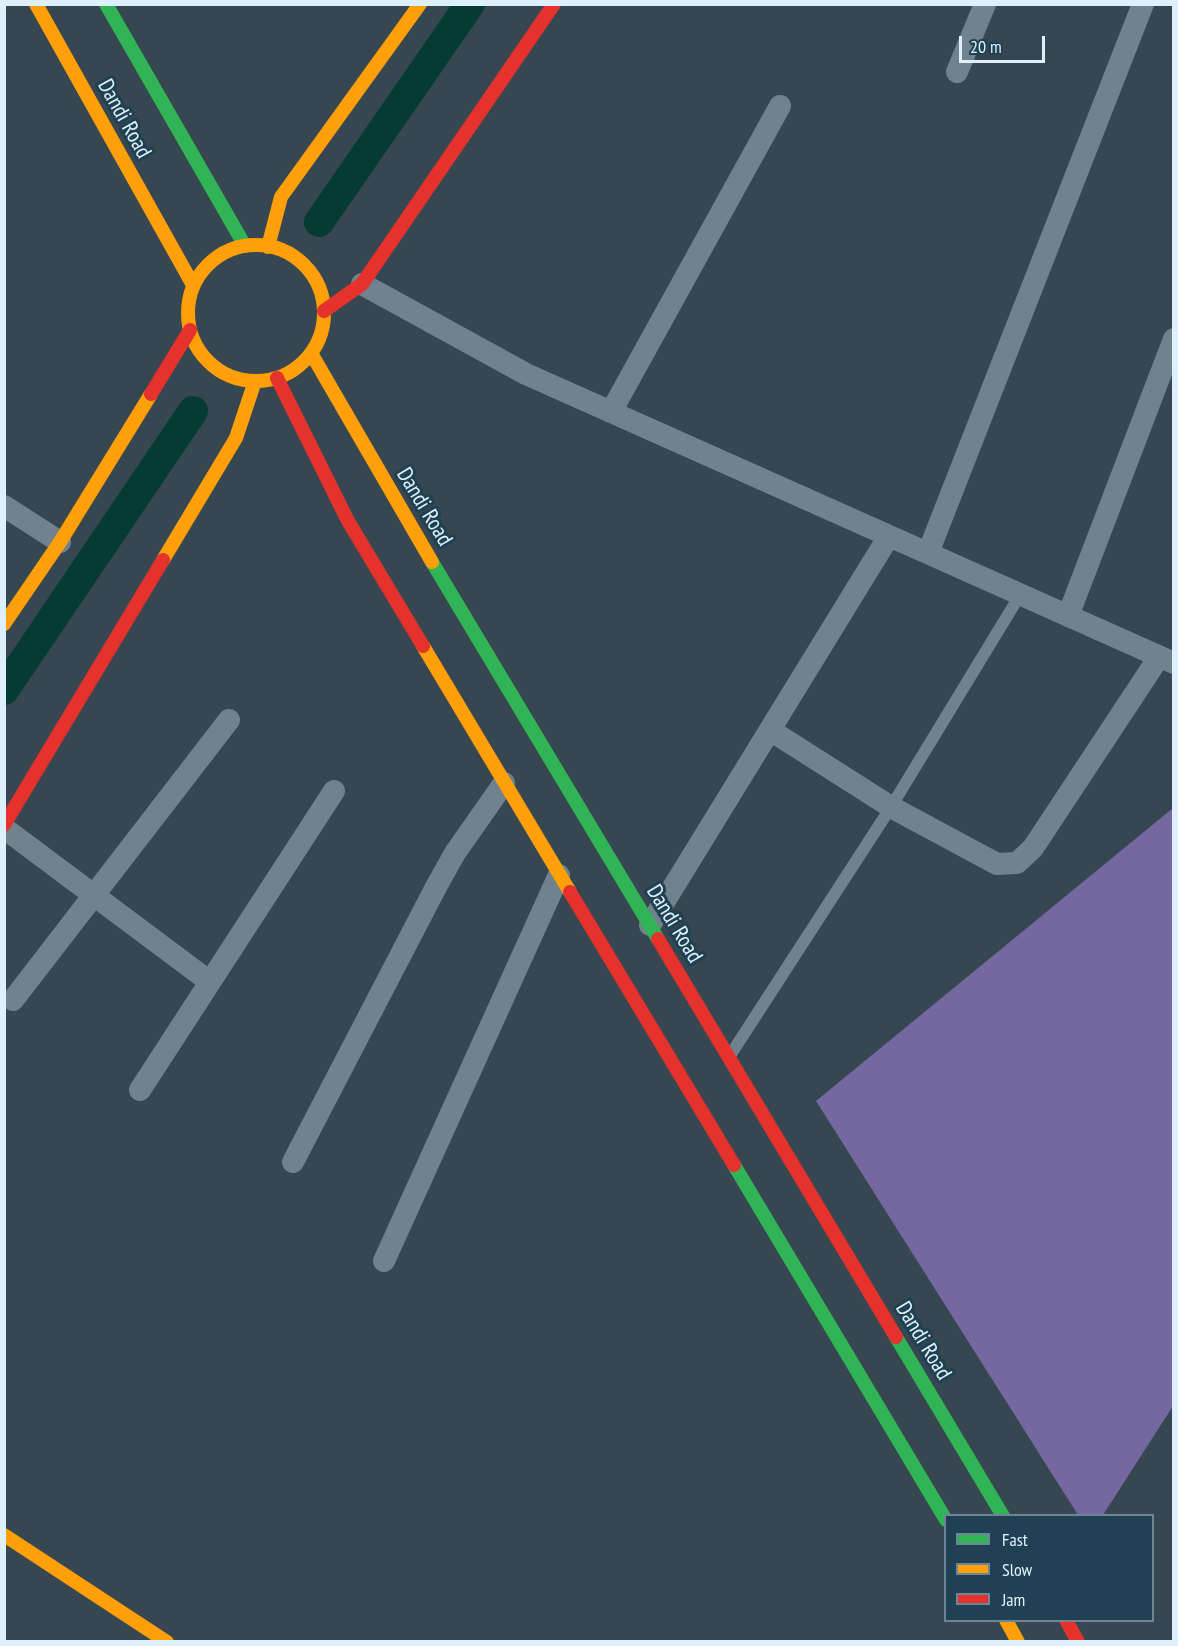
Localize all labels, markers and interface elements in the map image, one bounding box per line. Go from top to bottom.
scale bar [962,24,1048,62]
text: 20 m [970,35,1002,58]
street label: Dandi Road [91,75,157,163]
street label: Dandi Road [390,463,458,551]
street label: Dandi Road [640,880,708,968]
street label: Dandi Road [889,1297,957,1385]
legend [944,1514,1154,1622]
text: Fast [1002,1528,1028,1551]
text: Slow [1002,1558,1032,1581]
text: Jam [1002,1588,1025,1611]

